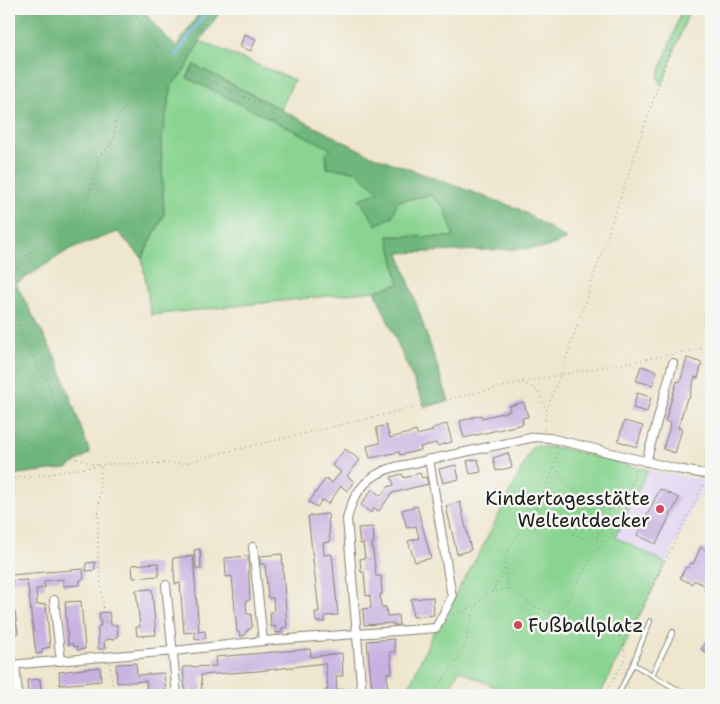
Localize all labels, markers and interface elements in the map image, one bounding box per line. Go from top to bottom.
place label: Kindertagesstätte Weltentdecker [485,486,650,533]
marker: Kindertagesstätte Weltentdecker [654,503,666,515]
place label: Fußballplatz [528,613,644,638]
marker: Fußballplatz [512,619,524,631]

